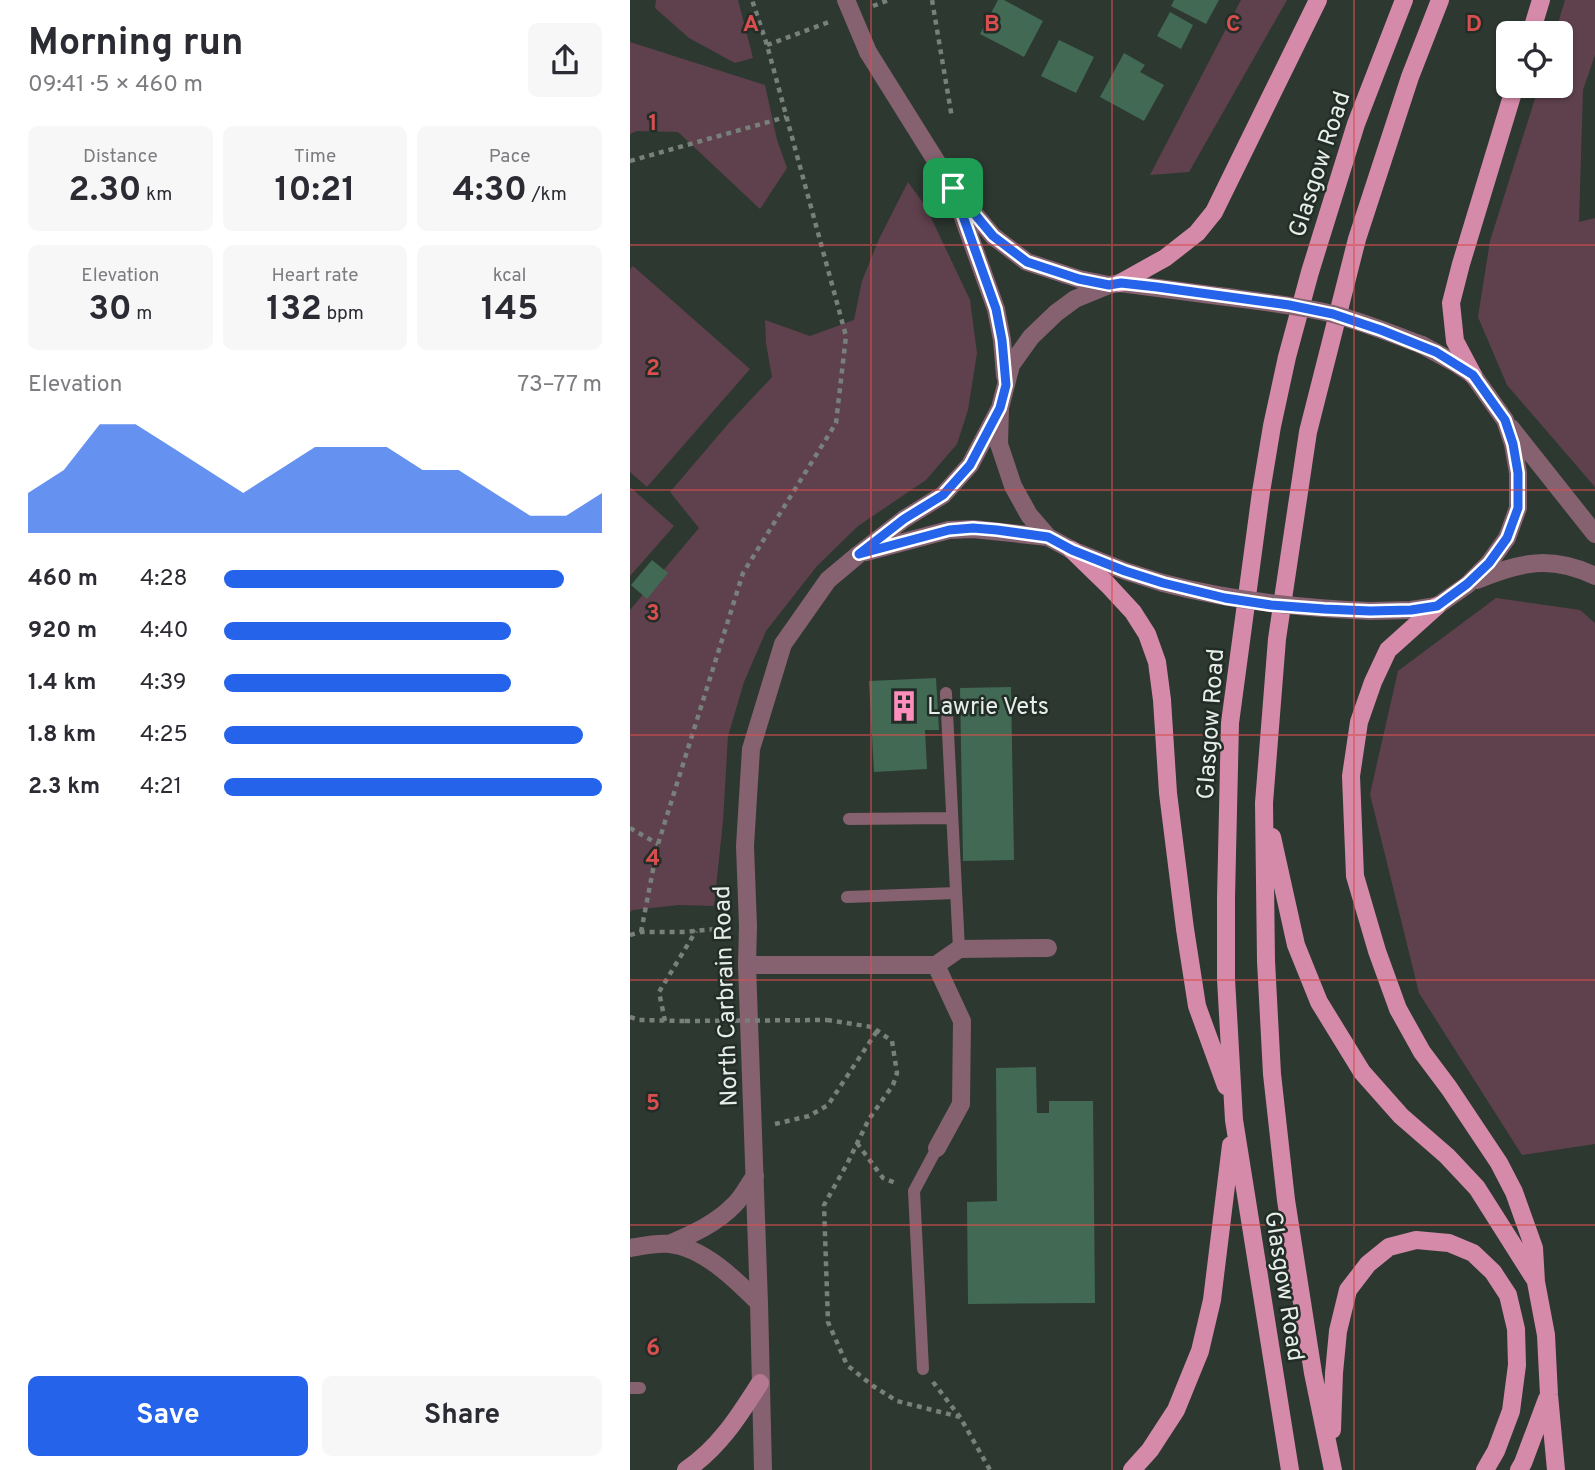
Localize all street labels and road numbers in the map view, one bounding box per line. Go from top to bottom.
street label: Glasgow Road [1283,88,1359,241]
street label: Glasgow Road [1192,648,1232,801]
street label: North Carbrain Road [708,885,746,1107]
street label: Glasgow Road [1256,1209,1310,1363]

